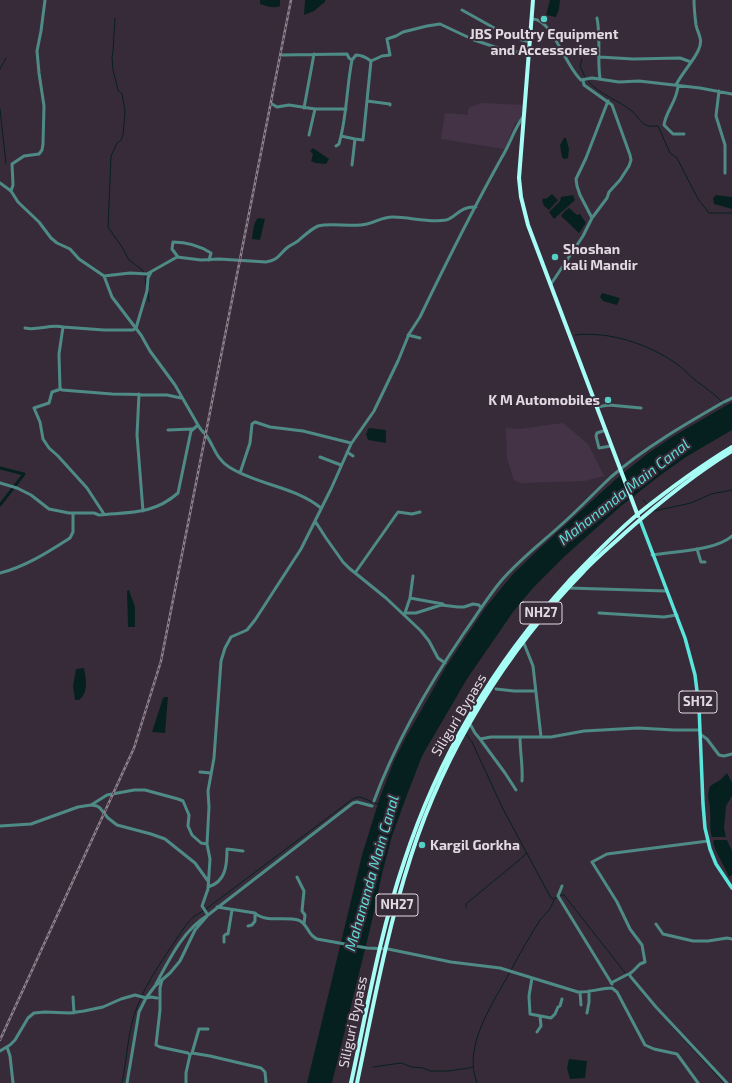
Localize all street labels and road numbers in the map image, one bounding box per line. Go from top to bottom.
road number: NH27 [520,602,562,624]
street label: Siliguri Bypass [428,671,490,759]
road number: SH12 [679,691,717,713]
road number: NH27 [376,894,418,916]
street label: Siliguri Bypass [335,975,371,1069]

